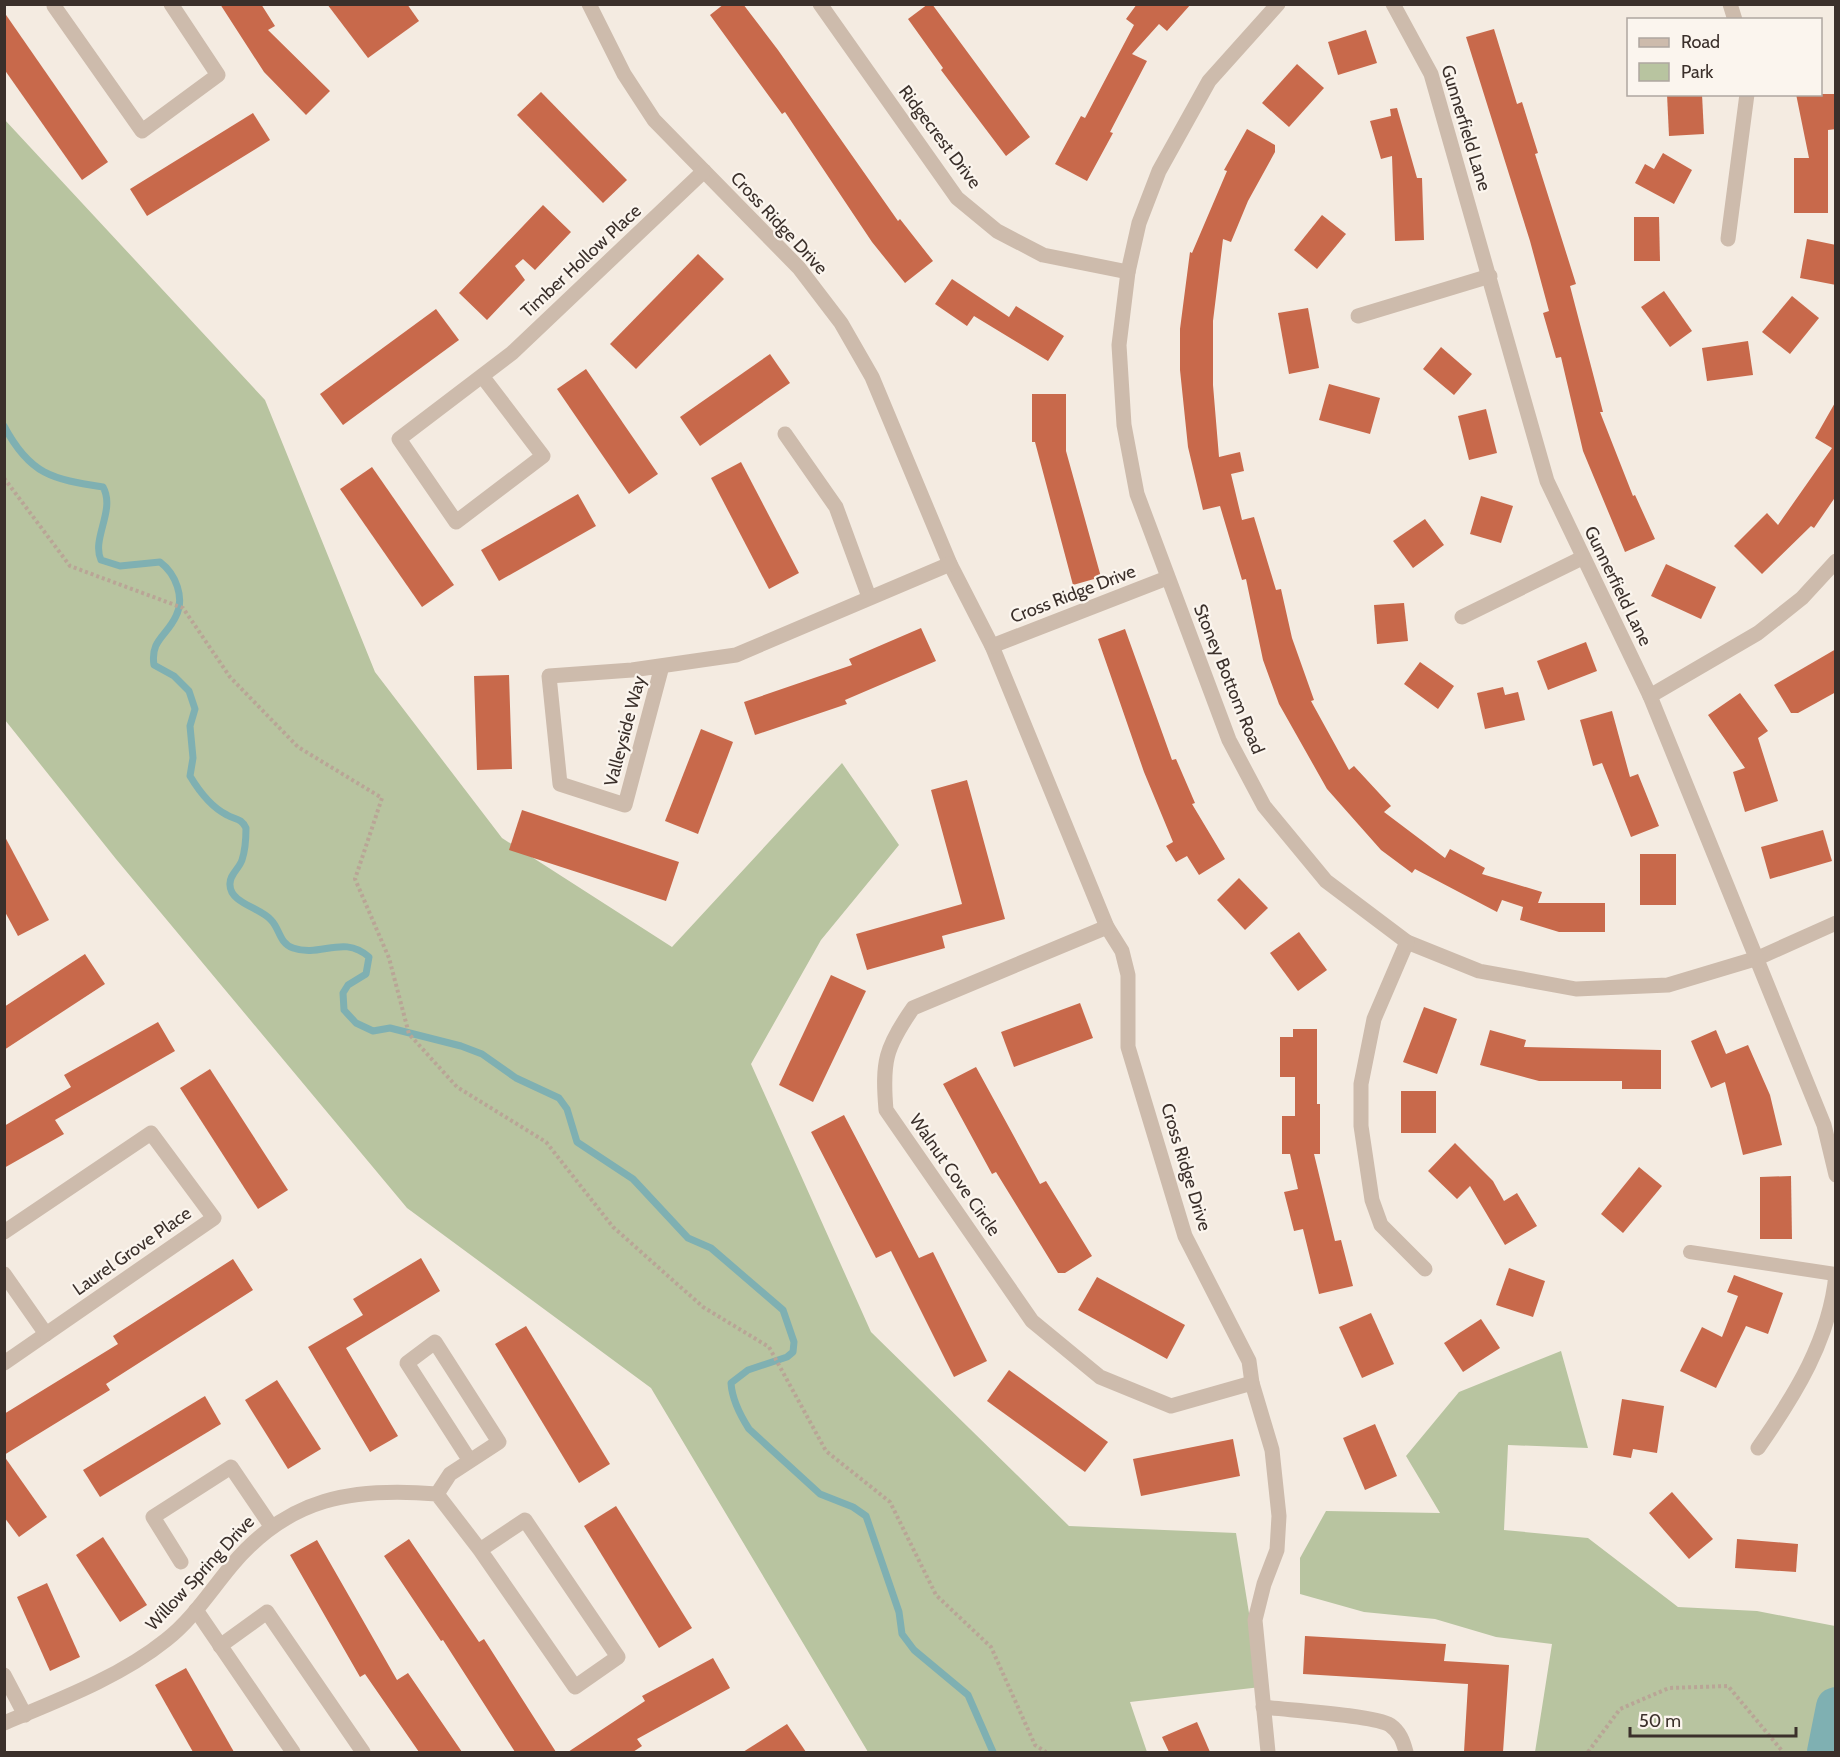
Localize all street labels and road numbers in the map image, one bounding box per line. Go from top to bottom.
street label: Gunnerfield Lane [1436,62,1496,194]
street label: Ridgecrest Drive [894,81,986,193]
street label: Cross Ridge Drive [726,167,832,279]
street label: Timber Hollow Place [516,200,646,322]
street label: Gunnerfield Lane [1579,523,1657,649]
street label: Cross Ridge Drive [1007,560,1139,628]
street label: Stoney Bottom Road [1189,601,1269,757]
street label: Valleyside Way [600,673,650,789]
street label: Cross Ridge Drive [1156,1100,1216,1234]
street label: Walnut Cove Circle [905,1110,1005,1240]
street label: Laurel Grove Place [69,1202,195,1300]
street label: Willow Spring Drive [141,1511,259,1635]

